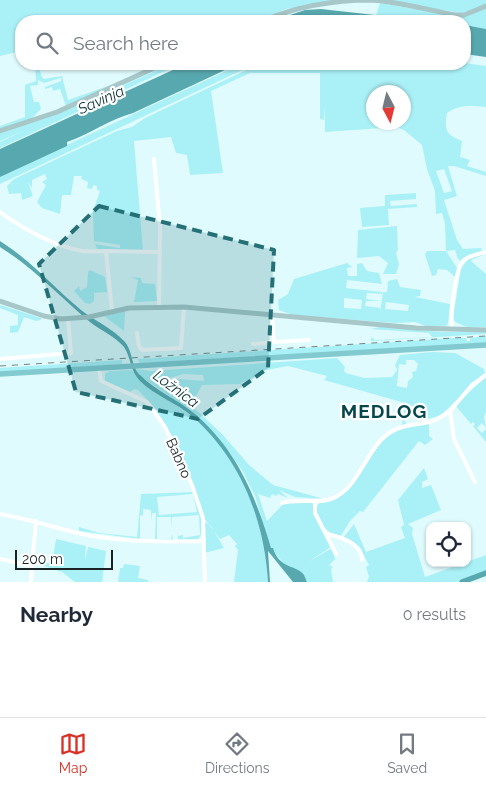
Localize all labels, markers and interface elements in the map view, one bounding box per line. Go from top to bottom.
search box [15,15,471,70]
icon: search [33,29,61,57]
text: Search here [73,32,179,54]
water label: Savinja [74,82,127,119]
north arrow [366,85,411,130]
water label: Ložnica [150,366,202,412]
district label: MEDLOG [341,400,427,422]
street label: Babno [163,436,195,480]
map controls [426,522,471,567]
button: locate [426,522,471,567]
scale bar [15,547,112,570]
text: 200 m [22,551,63,567]
text: Nearby [20,602,93,627]
text: 0 results [403,605,466,624]
tab: Map [59,730,87,776]
tab: Directions [205,730,270,776]
tab: Saved [387,730,427,776]

